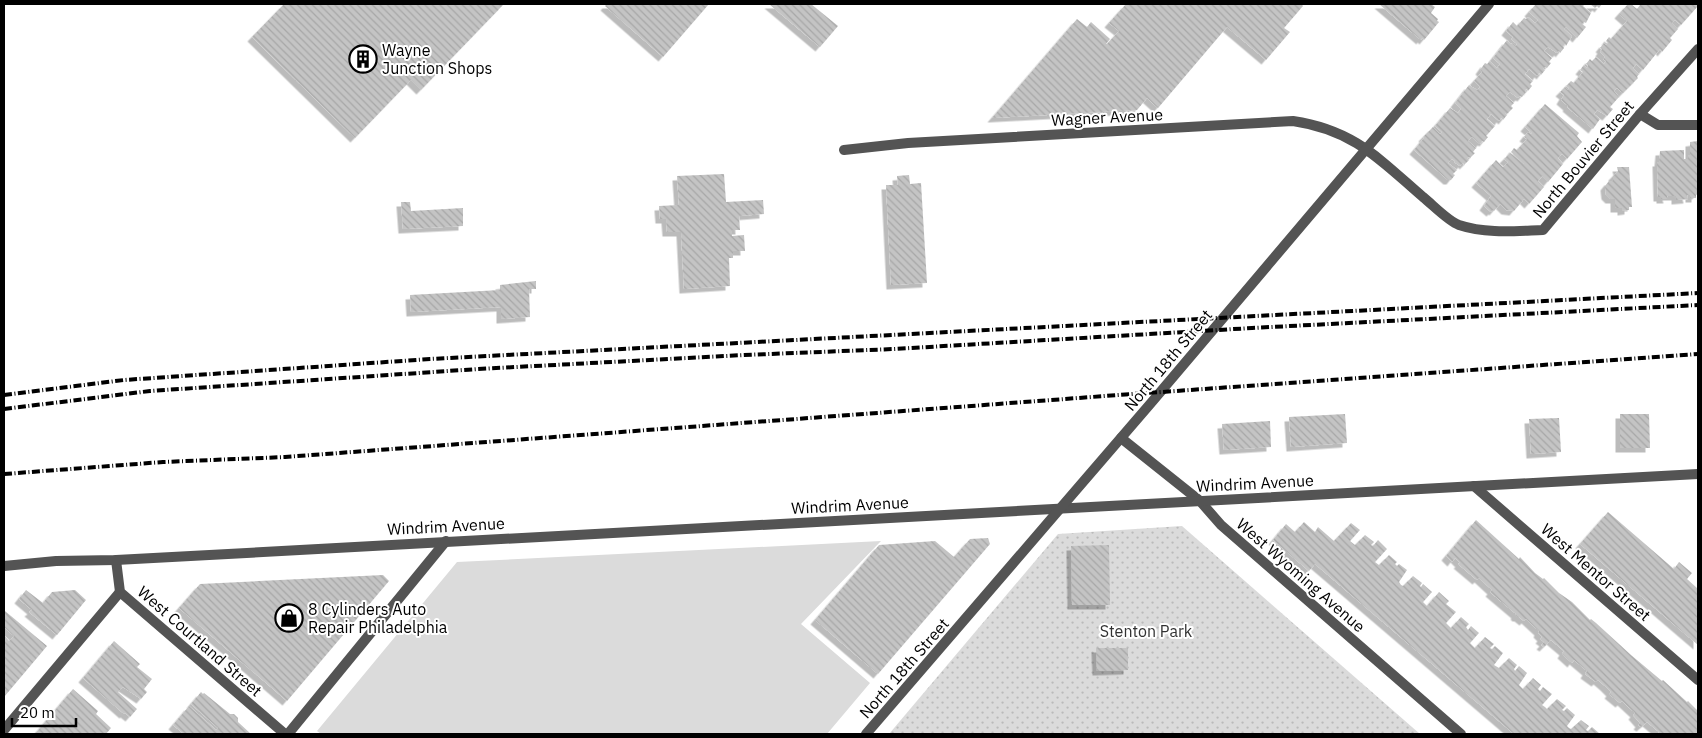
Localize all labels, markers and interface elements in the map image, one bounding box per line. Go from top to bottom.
place label: Wayne Junction Shops [382,40,492,78]
building icon: Wayne Junction Shops [348,44,378,74]
street label: North Bouvier Street [1528,96,1638,222]
street label: Wagner Avenue [1051,104,1164,130]
street label: North 18th Street [1120,305,1216,415]
street label: Windrim Avenue [1196,470,1314,496]
street label: Windrim Avenue [791,492,909,518]
street label: Windrim Avenue [387,513,505,539]
street label: West Wyoming Avenue [1233,514,1369,636]
street label: West Mentor Street [1537,519,1655,625]
street label: West Courtland Street [134,582,266,700]
place label: 8 Cylinders Auto Repair Philadelphia [308,599,448,637]
shop icon: 8 Cylinders Auto Repair Philadelphia [274,603,304,633]
street label: North 18th Street [855,614,953,722]
park label: Stenton Park [1100,621,1193,641]
scale bar [12,696,76,728]
text: 20 m [20,703,55,722]

